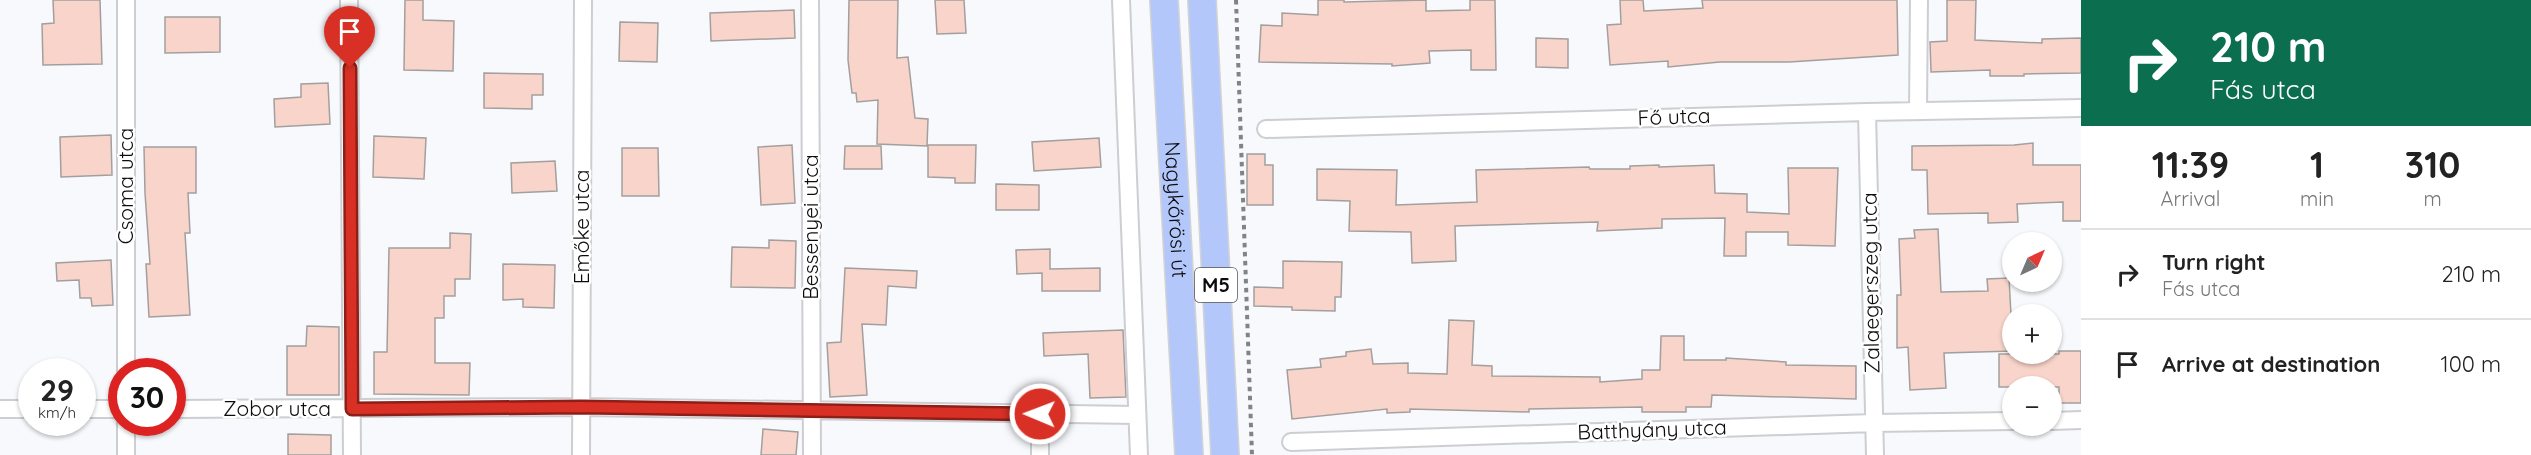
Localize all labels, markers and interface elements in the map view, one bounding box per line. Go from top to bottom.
pin [324,6,375,68]
icon: arrive [333,15,366,48]
text: 210 m [2210,20,2327,73]
icon: right [2111,24,2189,102]
text: Fás utca [2210,72,2316,106]
street label: Fő utca [1637,102,1711,130]
street label: Csoma utca [112,128,138,244]
street label: Nagykőrösi út [1160,141,1193,279]
text: 11:39 [2152,142,2229,187]
text: 1 [2310,142,2324,187]
text: 310 [2405,142,2460,187]
street label: Bessenyei utca [797,154,823,300]
street label: Emőke utca [568,170,594,284]
text: Arrival [2161,186,2220,211]
text: min [2300,186,2334,211]
text: m [2423,186,2442,211]
street label: Zalaegerszeg utca [1855,192,1885,374]
north arrow [2002,232,2062,292]
map controls [2002,232,2062,436]
text: Turn right [2162,248,2266,276]
icon: right [2111,258,2144,291]
text: 210 m [2442,260,2501,288]
road number: M5 [1195,268,1237,302]
text: Fás utca [2162,276,2240,301]
button: + [2002,304,2062,364]
icon: arrive [2111,348,2144,381]
text: Arrive at destination [2162,350,2380,378]
text: 100 m [2441,350,2501,378]
speed limit sign: 30 [108,358,186,436]
text: 29 [40,371,74,409]
button: − [2002,376,2062,436]
position arrow [1008,382,1072,446]
street label: Zobor utca [223,395,331,421]
text: km/h [38,403,76,422]
street label: Batthyány utca [1577,413,1727,445]

